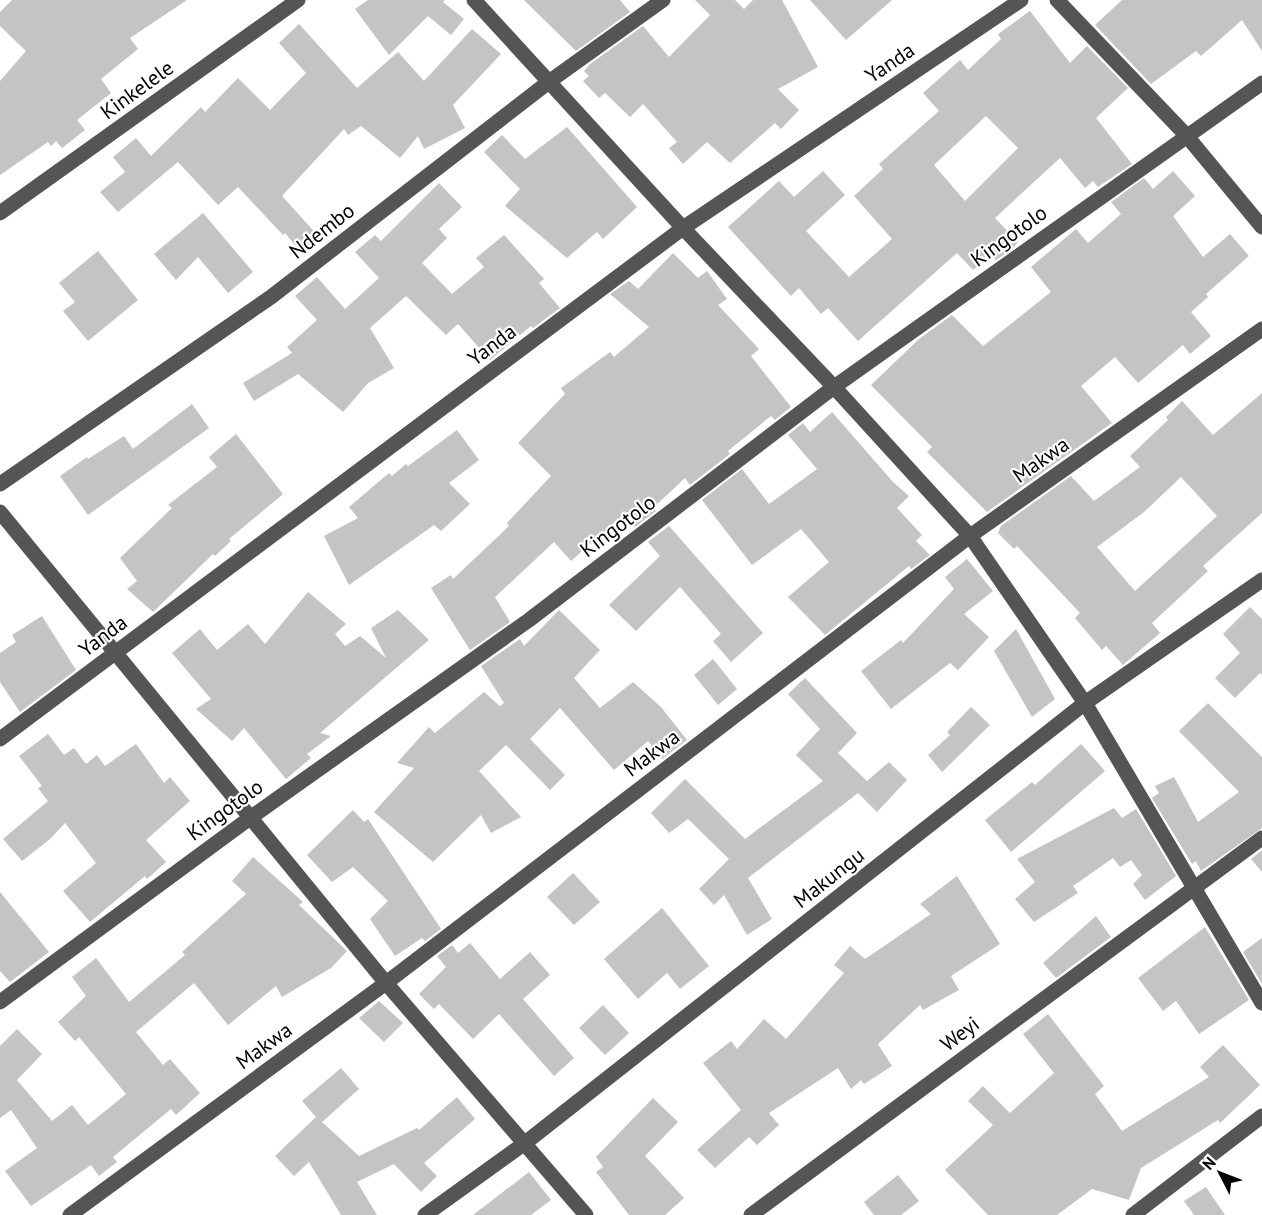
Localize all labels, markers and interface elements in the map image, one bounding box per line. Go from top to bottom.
street label: Yanda [860,36,920,89]
street label: Kinkelele [95,54,179,125]
street label: Ndembo [284,197,360,265]
street label: Kingotolo [965,199,1052,272]
street label: Yanda [462,318,521,372]
street label: Makwa [1007,430,1074,489]
street label: Kingotolo [574,488,661,563]
street label: Yanda [73,609,132,663]
street label: Makwa [618,723,685,782]
street label: Kingotolo [181,773,268,846]
street label: Makungu [788,842,870,914]
street label: Weyi [935,1010,985,1057]
street label: Makwa [230,1016,297,1075]
north arrow [1190,1143,1250,1203]
text: N [1198,1152,1220,1174]

